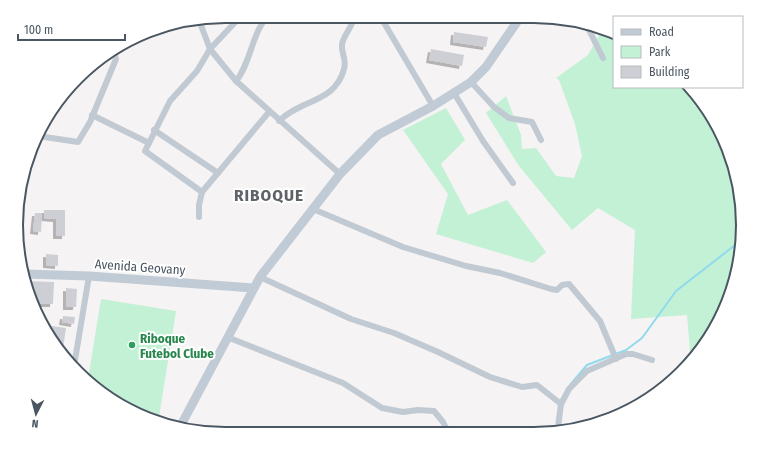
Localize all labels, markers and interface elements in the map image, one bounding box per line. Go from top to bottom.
scale bar [18,16,125,42]
legend [613,16,743,88]
text: 100 m [24,23,53,37]
text: Road [649,25,674,39]
text: Park [649,45,671,59]
text: Building [649,65,690,79]
district label: RIBOQUE [234,185,304,206]
street label: Avenida Geovany [94,256,186,278]
place label: Riboque Futebol Clube [140,331,214,361]
marker: Riboque Futebol Clube [127,340,137,350]
north arrow [16,394,56,434]
text: N [31,417,39,430]

